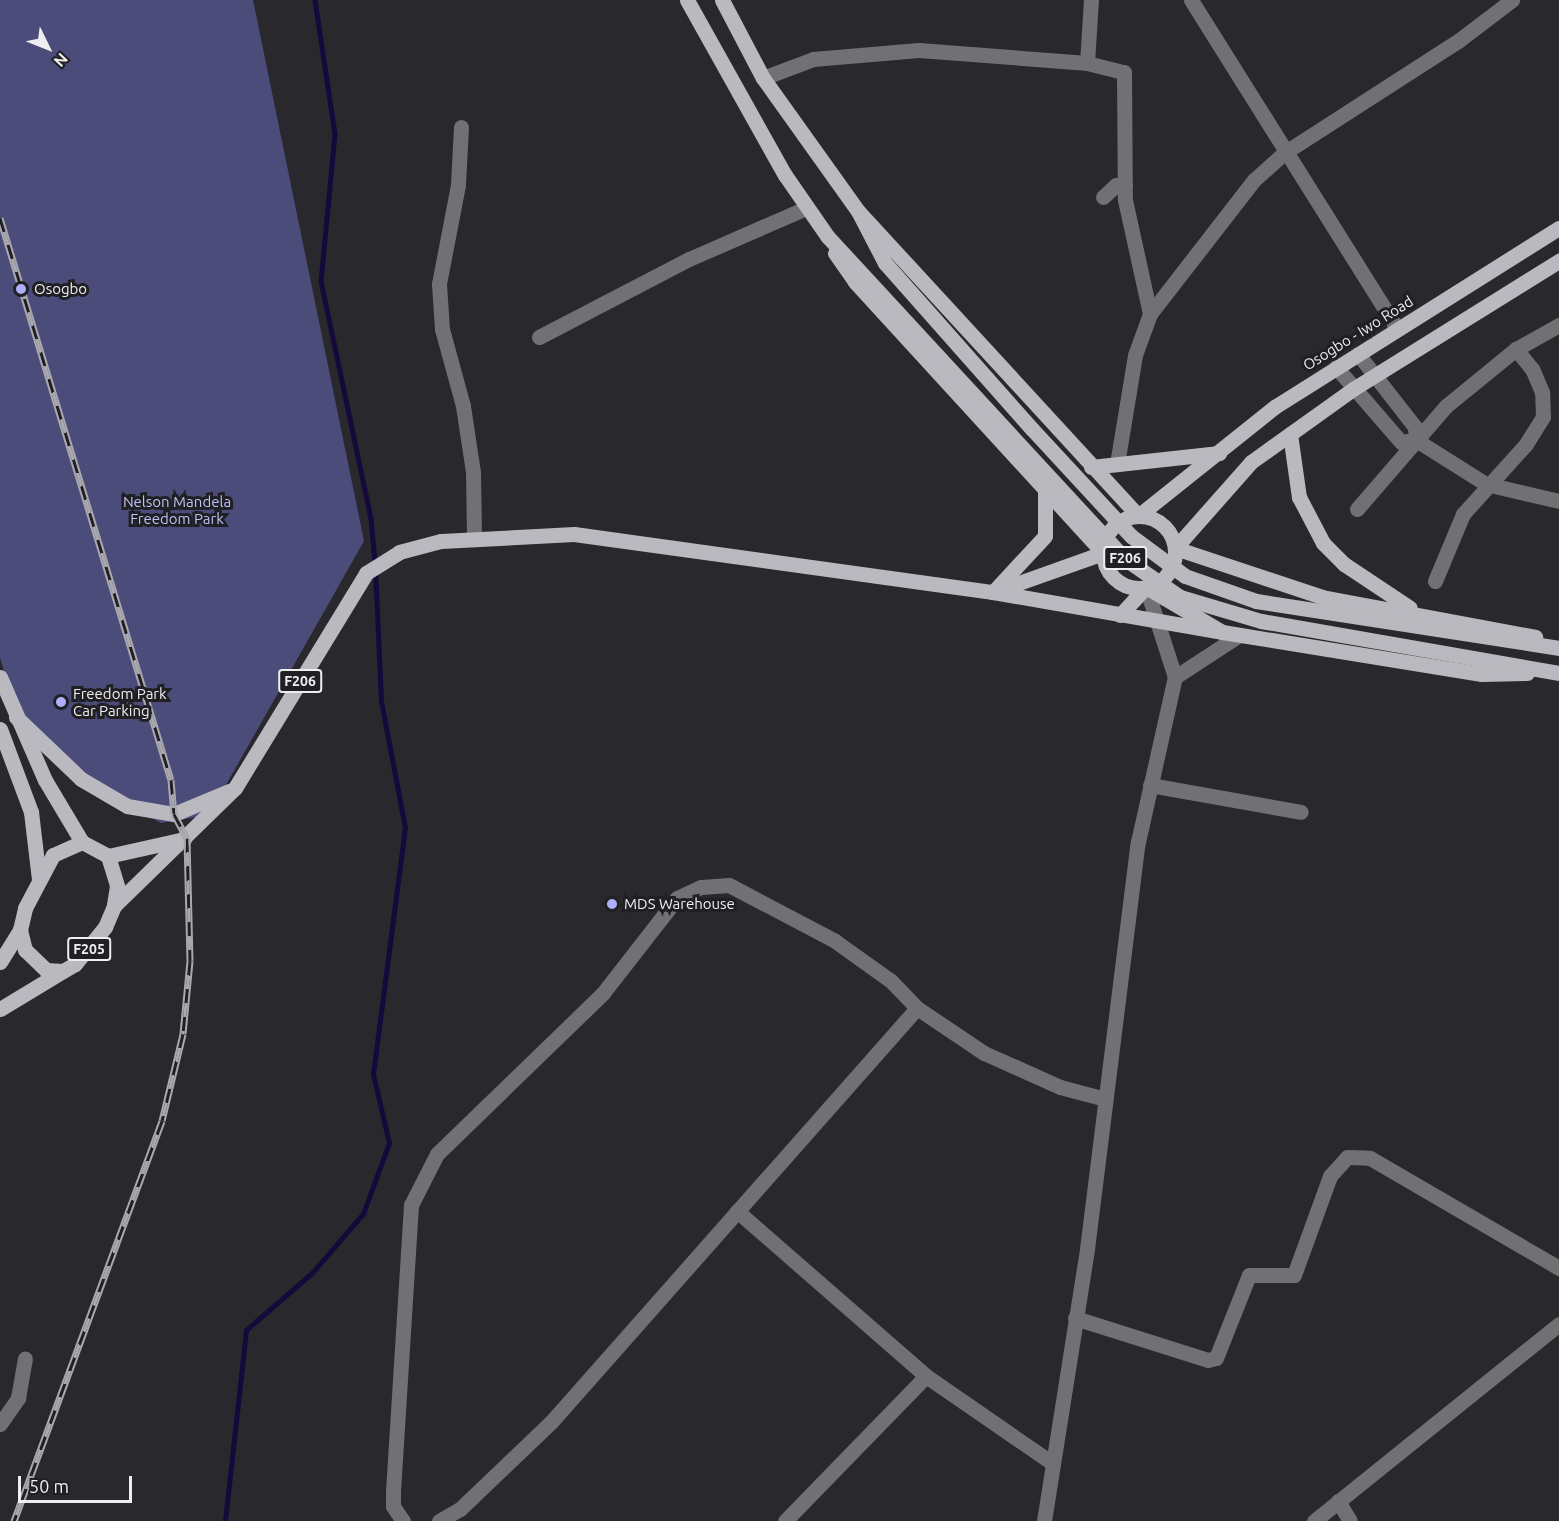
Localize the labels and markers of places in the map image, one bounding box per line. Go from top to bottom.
marker: Osogbo [12,280,30,298]
place label: Osogbo [34,280,87,298]
place label: Freedom Park Car Parking [73,684,167,719]
marker: Freedom Park Car Parking [54,695,68,709]
place label: MDS Warehouse [624,895,735,913]
marker: MDS Warehouse [605,897,619,911]

